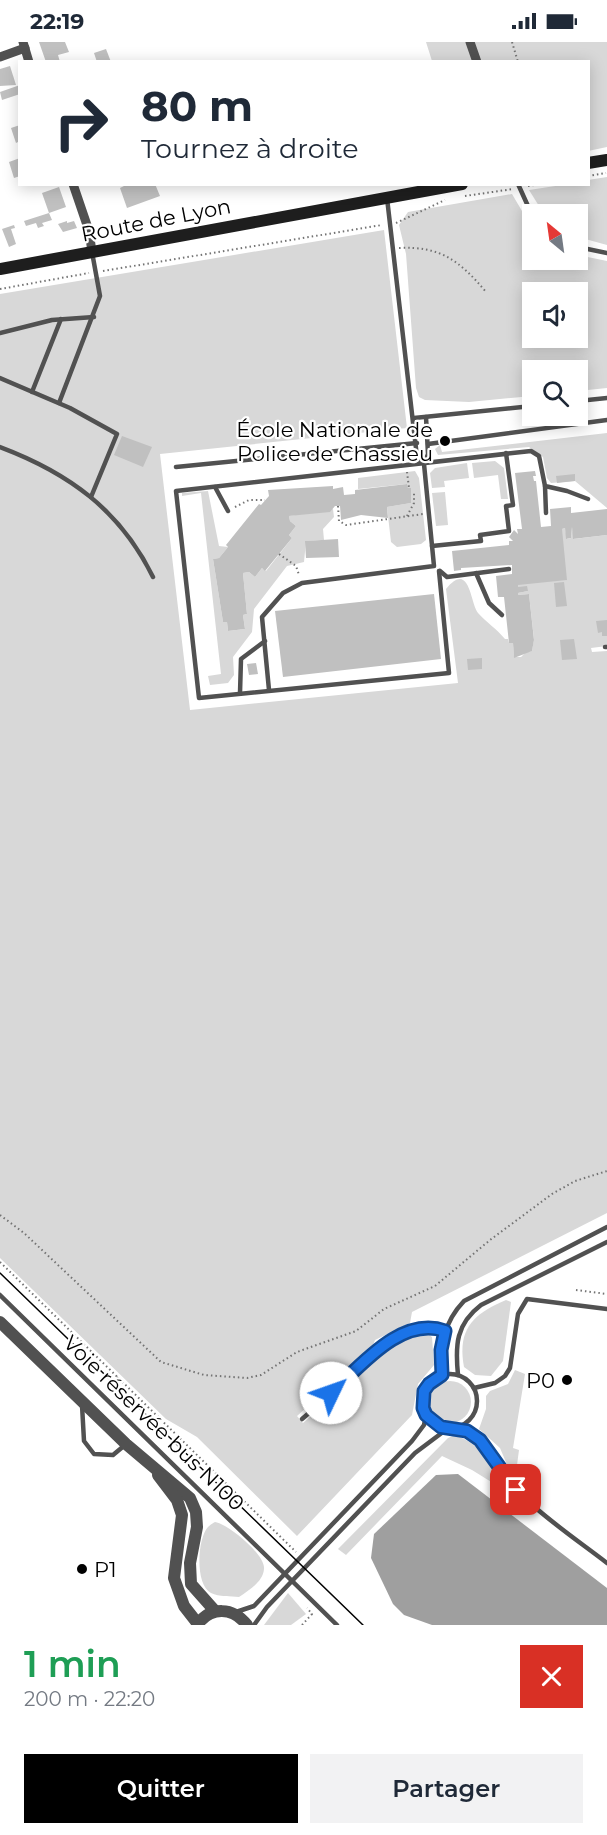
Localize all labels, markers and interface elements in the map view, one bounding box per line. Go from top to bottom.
text: 22:19 [30,8,84,35]
text: 80 m [141,80,253,132]
icon: right [42,84,120,162]
text: Tournez à droite [141,132,359,165]
street label: Route de Lyon [79,193,233,247]
north arrow [522,204,588,270]
map controls [522,204,588,426]
button: sound [522,282,588,348]
button: search [522,360,588,426]
place label: École Nationale de Police de Chassieu [236,417,433,466]
marker: École Nationale de Police de Chassieu [438,434,452,448]
street label: Voie réservée bus N100 [58,1330,250,1516]
position arrow [299,1361,363,1425]
place label: P0 [526,1368,555,1393]
marker: P0 [560,1373,574,1387]
pin [490,1464,541,1515]
icon: arrive [499,1473,532,1506]
place label: P1 [94,1557,117,1582]
marker: P1 [75,1562,89,1576]
text: 1 min [24,1642,121,1686]
button: close [520,1645,583,1708]
text: 200 m · 22:20 [24,1687,155,1711]
button: Quitter [24,1754,298,1823]
button: Partager [310,1754,583,1823]

